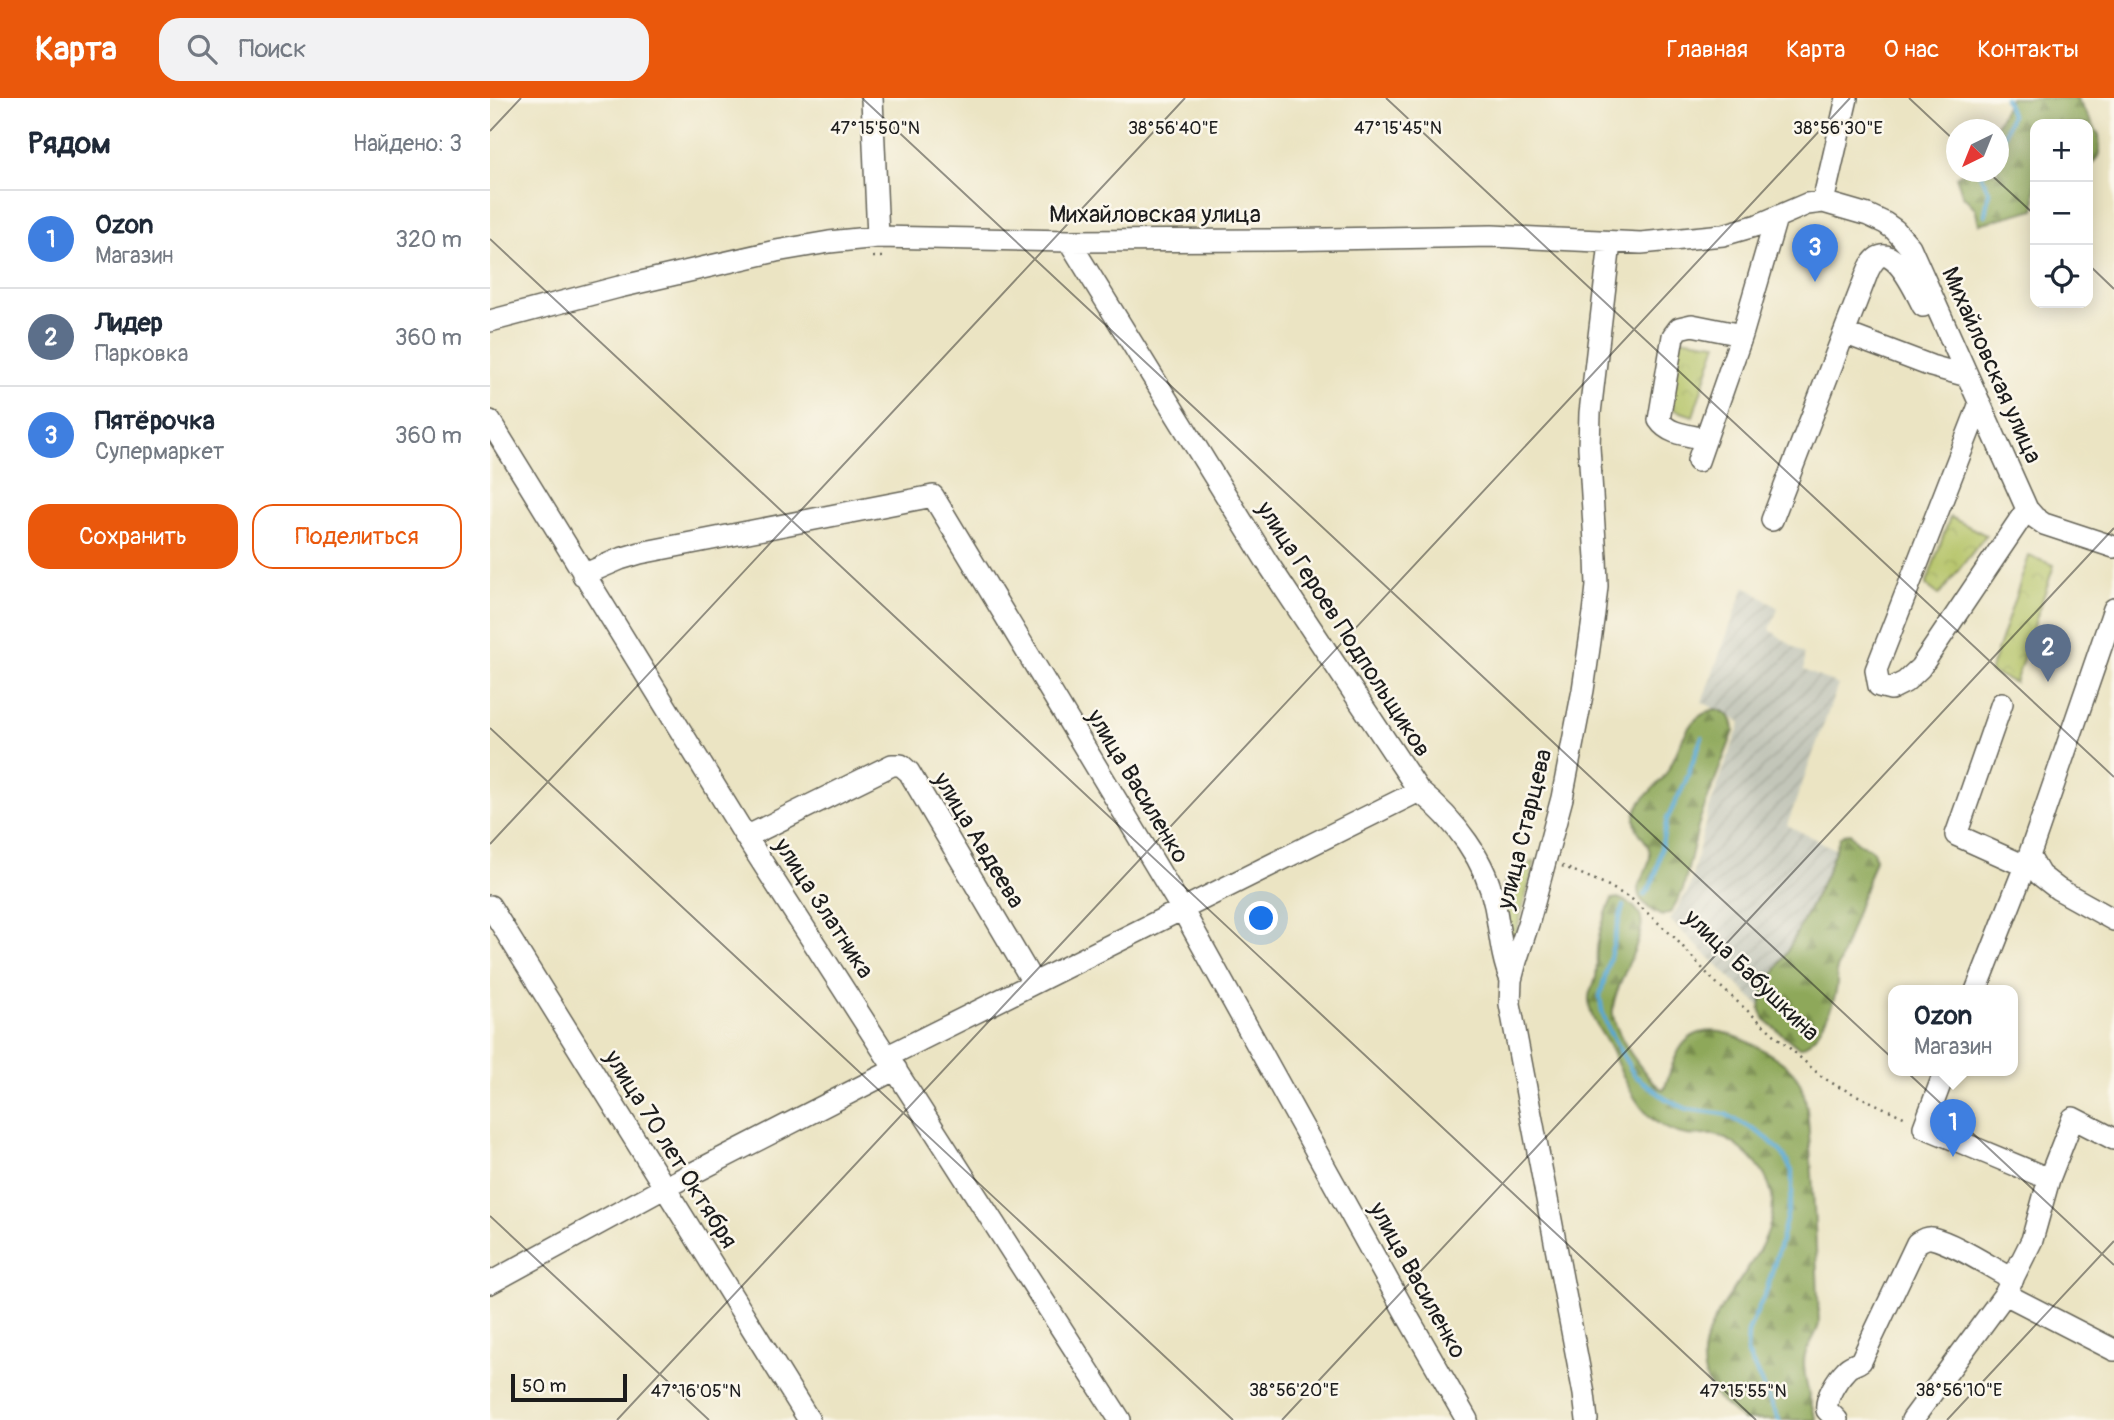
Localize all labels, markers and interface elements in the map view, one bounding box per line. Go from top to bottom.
search box [159,18,649,81]
text: Карта [35,29,117,70]
icon: search [183,30,221,68]
text: Поиск [239,33,307,65]
text: Главная [1667,35,1748,64]
text: Карта [1786,35,1846,64]
text: О нас [1884,35,1939,64]
text: Контакты [1977,35,2079,64]
text: 47°15'50"N [830,117,920,140]
text: 38°56'40"E [1128,117,1218,140]
text: 47°15'45"N [1354,117,1442,140]
text: 38°56'30"E [1793,117,1883,140]
north arrow [1946,119,2009,182]
map controls [2030,119,2093,308]
button: + [2030,119,2093,182]
text: Рядом [28,125,111,162]
text: Найдено: 3 [353,129,462,158]
button: − [2030,182,2093,245]
street label: Михайловская улица [1049,200,1261,229]
text: Ozon [95,209,153,241]
pin: 3 [1792,224,1838,282]
text: 1 [47,225,56,254]
text: 320 m [395,225,462,254]
text: Магазин [95,241,174,270]
button: locate [2030,245,2093,308]
street label: Михайловская улица [1935,262,2048,468]
text: Лидер [95,307,163,339]
text: 2 [45,323,57,352]
text: 360 m [395,323,462,352]
text: Парковка [95,339,188,368]
text: Пятёрочка [95,405,215,437]
text: 3 [45,421,57,450]
text: 360 m [395,421,462,450]
text: Супермаркет [95,437,224,466]
street label: улица Героев Подпольщиков [1249,495,1437,763]
button: Сохранить [28,504,238,569]
button: Поделиться [252,504,462,569]
pin: 2 [2025,624,2071,682]
street label: улица Василенко [1080,703,1195,869]
street label: улица Старцева [1490,746,1558,913]
street label: улица Авдеева [926,766,1031,913]
street label: улица Златника [767,832,880,984]
your location [1244,901,1278,935]
street label: улица Бабушкина [1677,903,1825,1047]
popup [1888,985,2018,1076]
text: Ozon [1914,1000,1972,1032]
text: Магазин [1914,1032,1992,1061]
street label: улица 70 лет Октября [597,1044,743,1254]
pin: 1 [1930,1099,1976,1157]
street label: улица Василенко [1362,1196,1473,1364]
scale bar [511,1371,626,1403]
text: 50 m [522,1374,566,1398]
text: 38°56'20"E [1249,1379,1339,1402]
text: 38°56'10"E [1916,1379,2002,1402]
text: 47°16'05"N [651,1380,741,1403]
text: 47°15'55"N [1699,1380,1787,1403]

